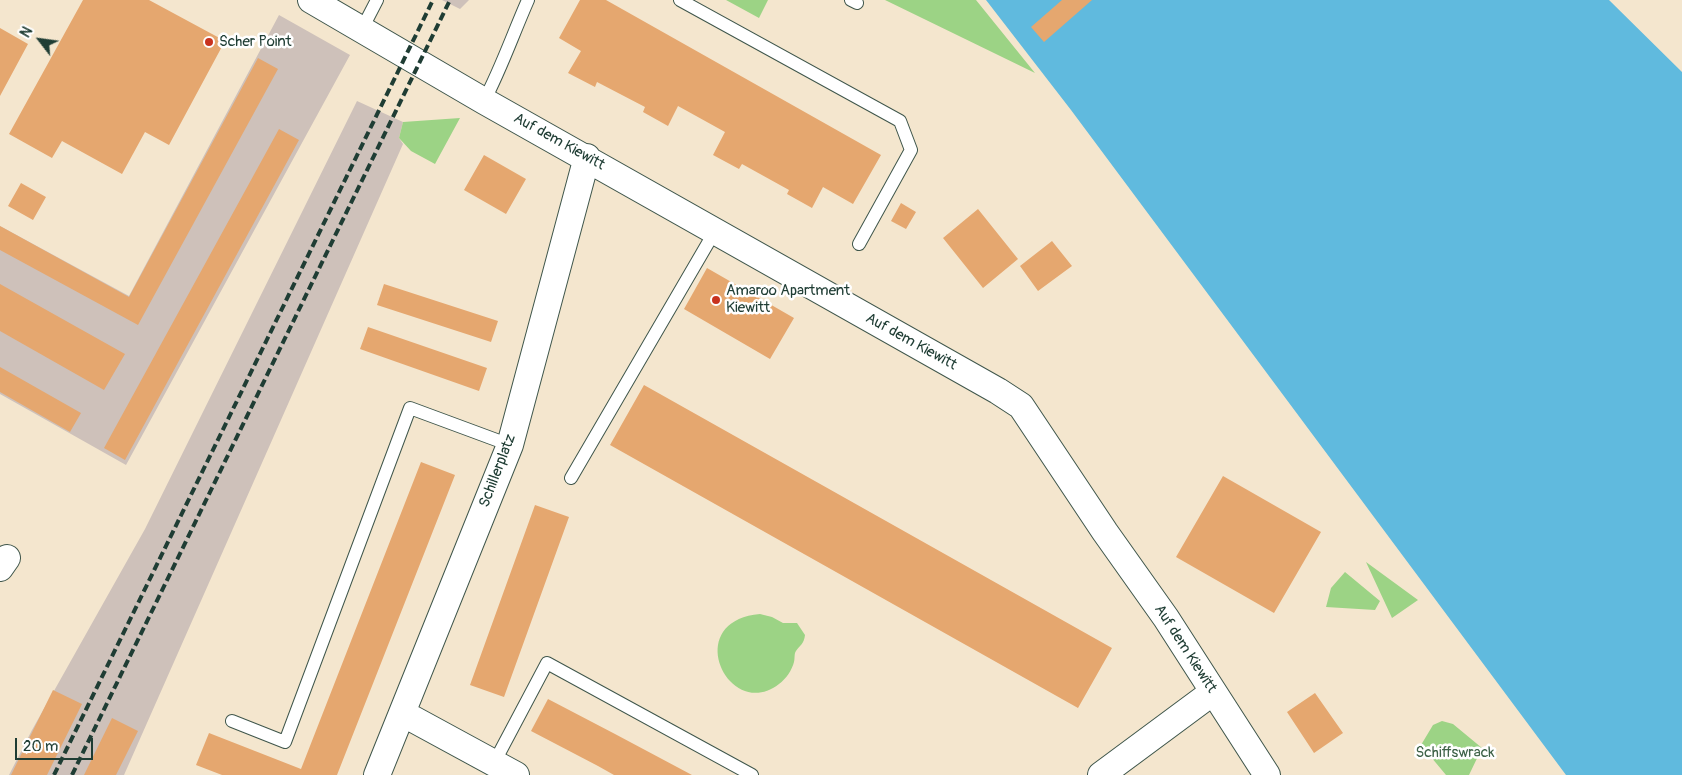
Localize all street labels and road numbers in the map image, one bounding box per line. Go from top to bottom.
street label: Auf dem Kiewitt [510,110,608,174]
street label: Auf dem Kiewitt [862,310,960,374]
street label: Schillerplatz [476,432,520,510]
street label: Auf dem Kiewitt [1150,602,1220,696]

